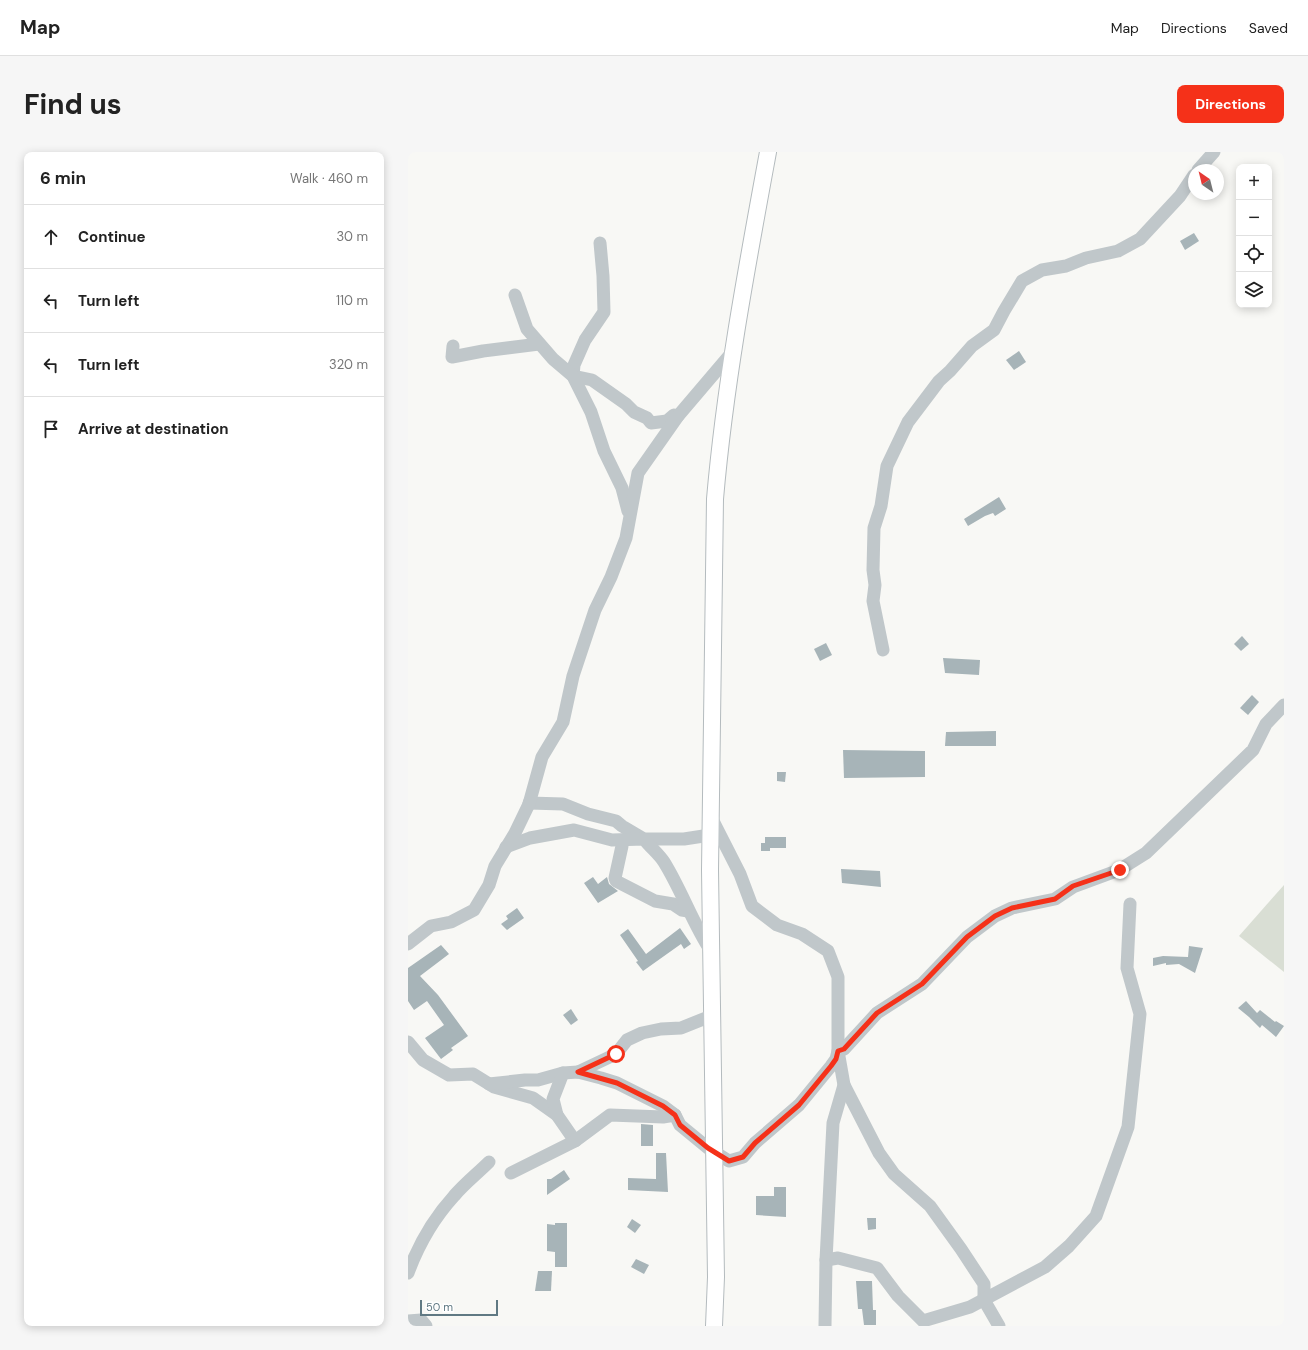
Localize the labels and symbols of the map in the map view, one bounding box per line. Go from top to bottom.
north arrow [1188,164,1224,200]
route end [1111,861,1129,879]
route start [607,1045,625,1063]
scale bar [420,1298,498,1317]

